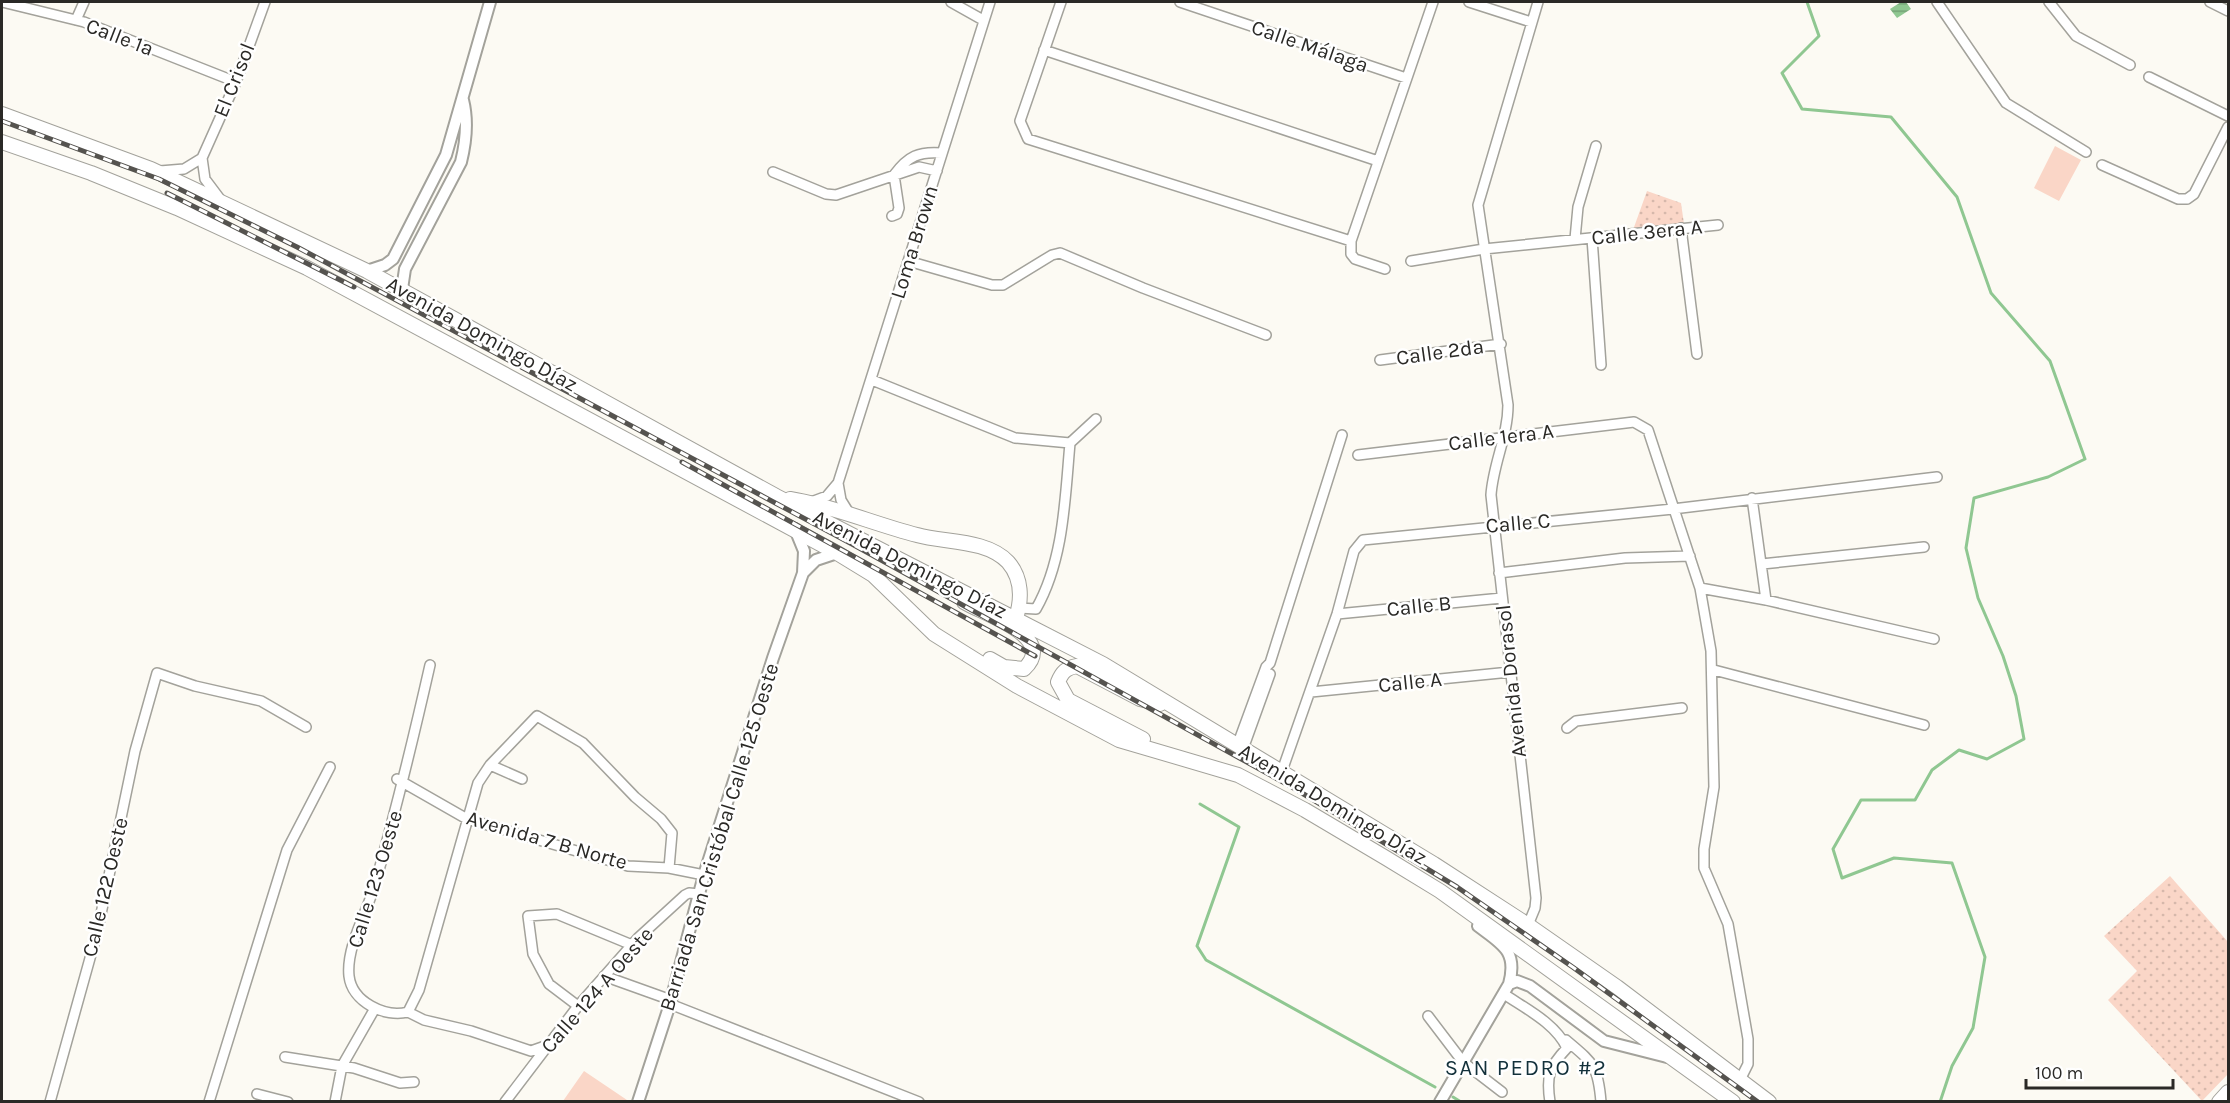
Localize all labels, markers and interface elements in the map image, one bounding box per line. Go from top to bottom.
street label: Calle 1a [83,13,157,61]
street label: Calle Málaga [1248,15,1372,77]
street label: El Crisol [208,39,260,121]
street label: Loma Brown [885,182,943,302]
street label: Calle 3era A [1590,214,1704,250]
street label: Avenida Domingo Díaz [382,271,582,397]
street label: Calle 2da [1395,334,1485,370]
street label: Calle 1era A [1447,419,1555,455]
street label: Avenida Domingo Díaz [809,505,1011,623]
street label: Calle C [1485,508,1551,538]
street label: Calle B [1385,591,1453,621]
street label: Avenida Dorasol [1491,603,1531,759]
street label: Barriada San Cristóbal Calle 125 Oeste [655,660,783,1014]
street label: Calle A [1377,667,1443,697]
street label: Avenida Domingo Díaz [1235,738,1431,870]
street label: Avenida 7 B Norte [464,806,630,874]
street label: Calle 123 Oeste [343,807,407,951]
street label: Calle 122 Oeste [77,815,133,959]
street label: Calle 124 A Oeste [536,922,658,1058]
scale bar [2026,1052,2173,1090]
district label: SAN PEDRO #2 [1445,1055,1607,1081]
text: 100 m [2035,1062,2083,1084]

